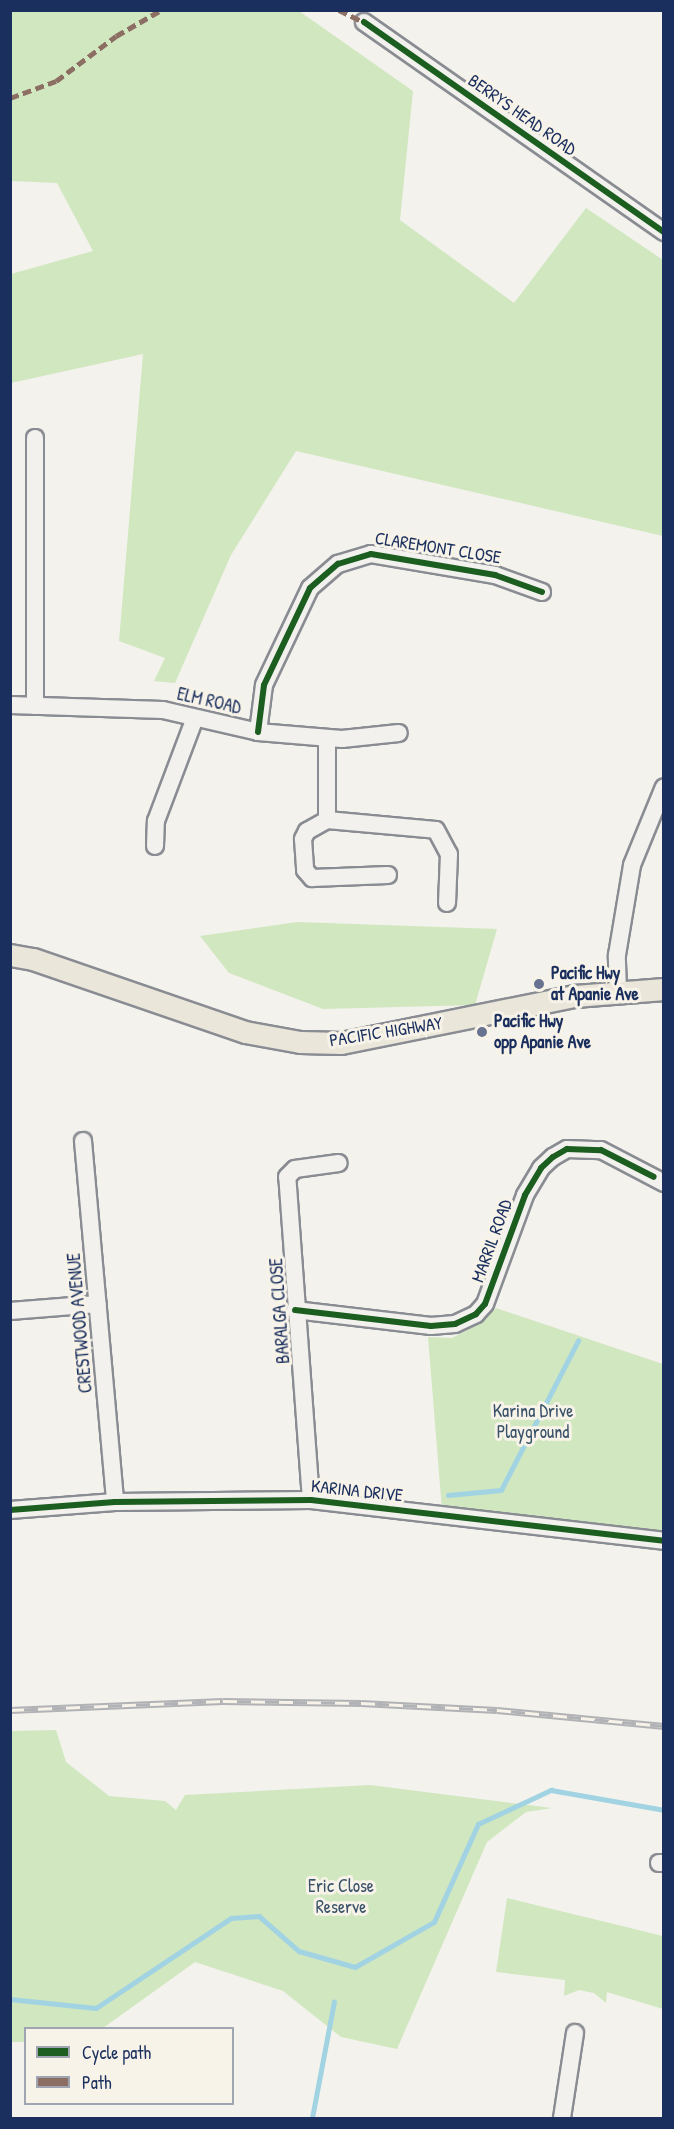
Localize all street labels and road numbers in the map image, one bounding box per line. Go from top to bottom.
street label: BERRYS HEAD ROAD [464,70,580,160]
street label: CLAREMONT CLOSE [374,527,502,569]
street label: ELM ROAD [175,683,243,719]
street label: PACIFIC HIGHWAY [328,1012,444,1052]
street label: MARRIL ROAD [467,1197,517,1285]
street label: CRESTWOOD AVENUE [63,1252,97,1394]
street label: BARALGA CLOSE [266,1257,294,1365]
street label: KARINA DRIVE [310,1475,404,1507]

